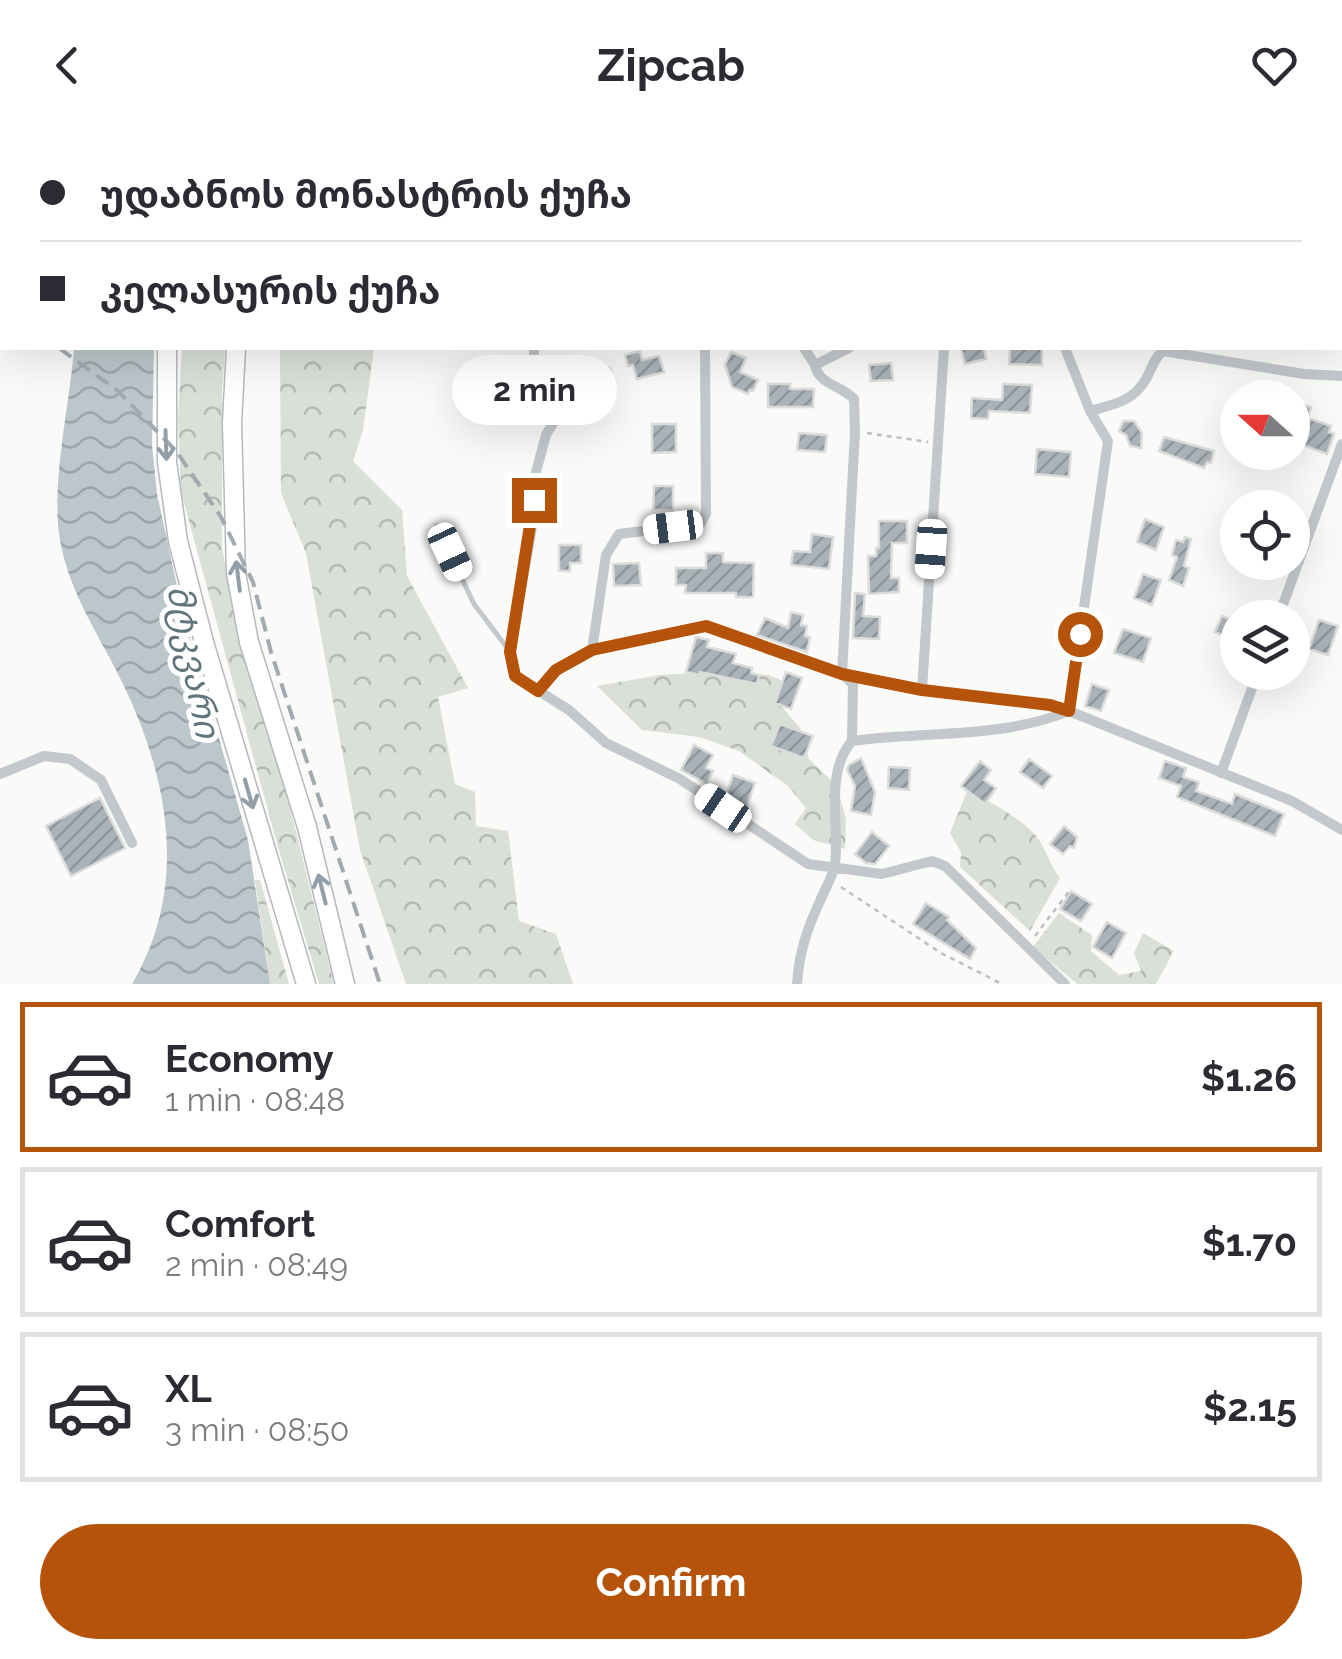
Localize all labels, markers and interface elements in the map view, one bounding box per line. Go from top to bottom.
icon: back [40,38,95,93]
icon: heart [1247,38,1302,93]
text: Zipcab [597,39,745,92]
text: უდაბნოს მონასტრის ქუჩა [100,172,632,217]
text: კელასურის ქუჩა [100,268,441,313]
callout: 2 min [452,355,616,425]
text: 2 min [493,371,576,408]
north arrow [1220,380,1310,470]
map controls [1220,380,1310,690]
one-way arrow [157,428,176,460]
route end [512,478,557,523]
button: locate [1220,490,1310,580]
car [641,508,705,546]
car [424,518,476,586]
car [914,518,948,580]
one-way arrow [228,560,247,593]
water label: მტკვარი [158,581,229,743]
button: layers [1220,600,1310,690]
route start [1058,612,1103,657]
one-way arrow [241,778,259,810]
car [690,779,756,837]
one-way arrow [312,874,331,905]
icon: car [45,1032,135,1122]
text: Economy [165,1036,334,1081]
text: $1.26 [1201,1055,1297,1100]
text: 1 min · 08:48 [165,1081,345,1118]
icon: car [45,1197,135,1287]
text: Comfort [165,1201,315,1246]
text: $1.70 [1202,1220,1297,1265]
text: 2 min · 08:49 [165,1246,348,1283]
icon: car [45,1362,135,1452]
text: XL [165,1366,212,1411]
text: $2.15 [1203,1385,1297,1430]
text: 3 min · 08:50 [165,1411,349,1448]
button: Confirm [40,1524,1302,1639]

